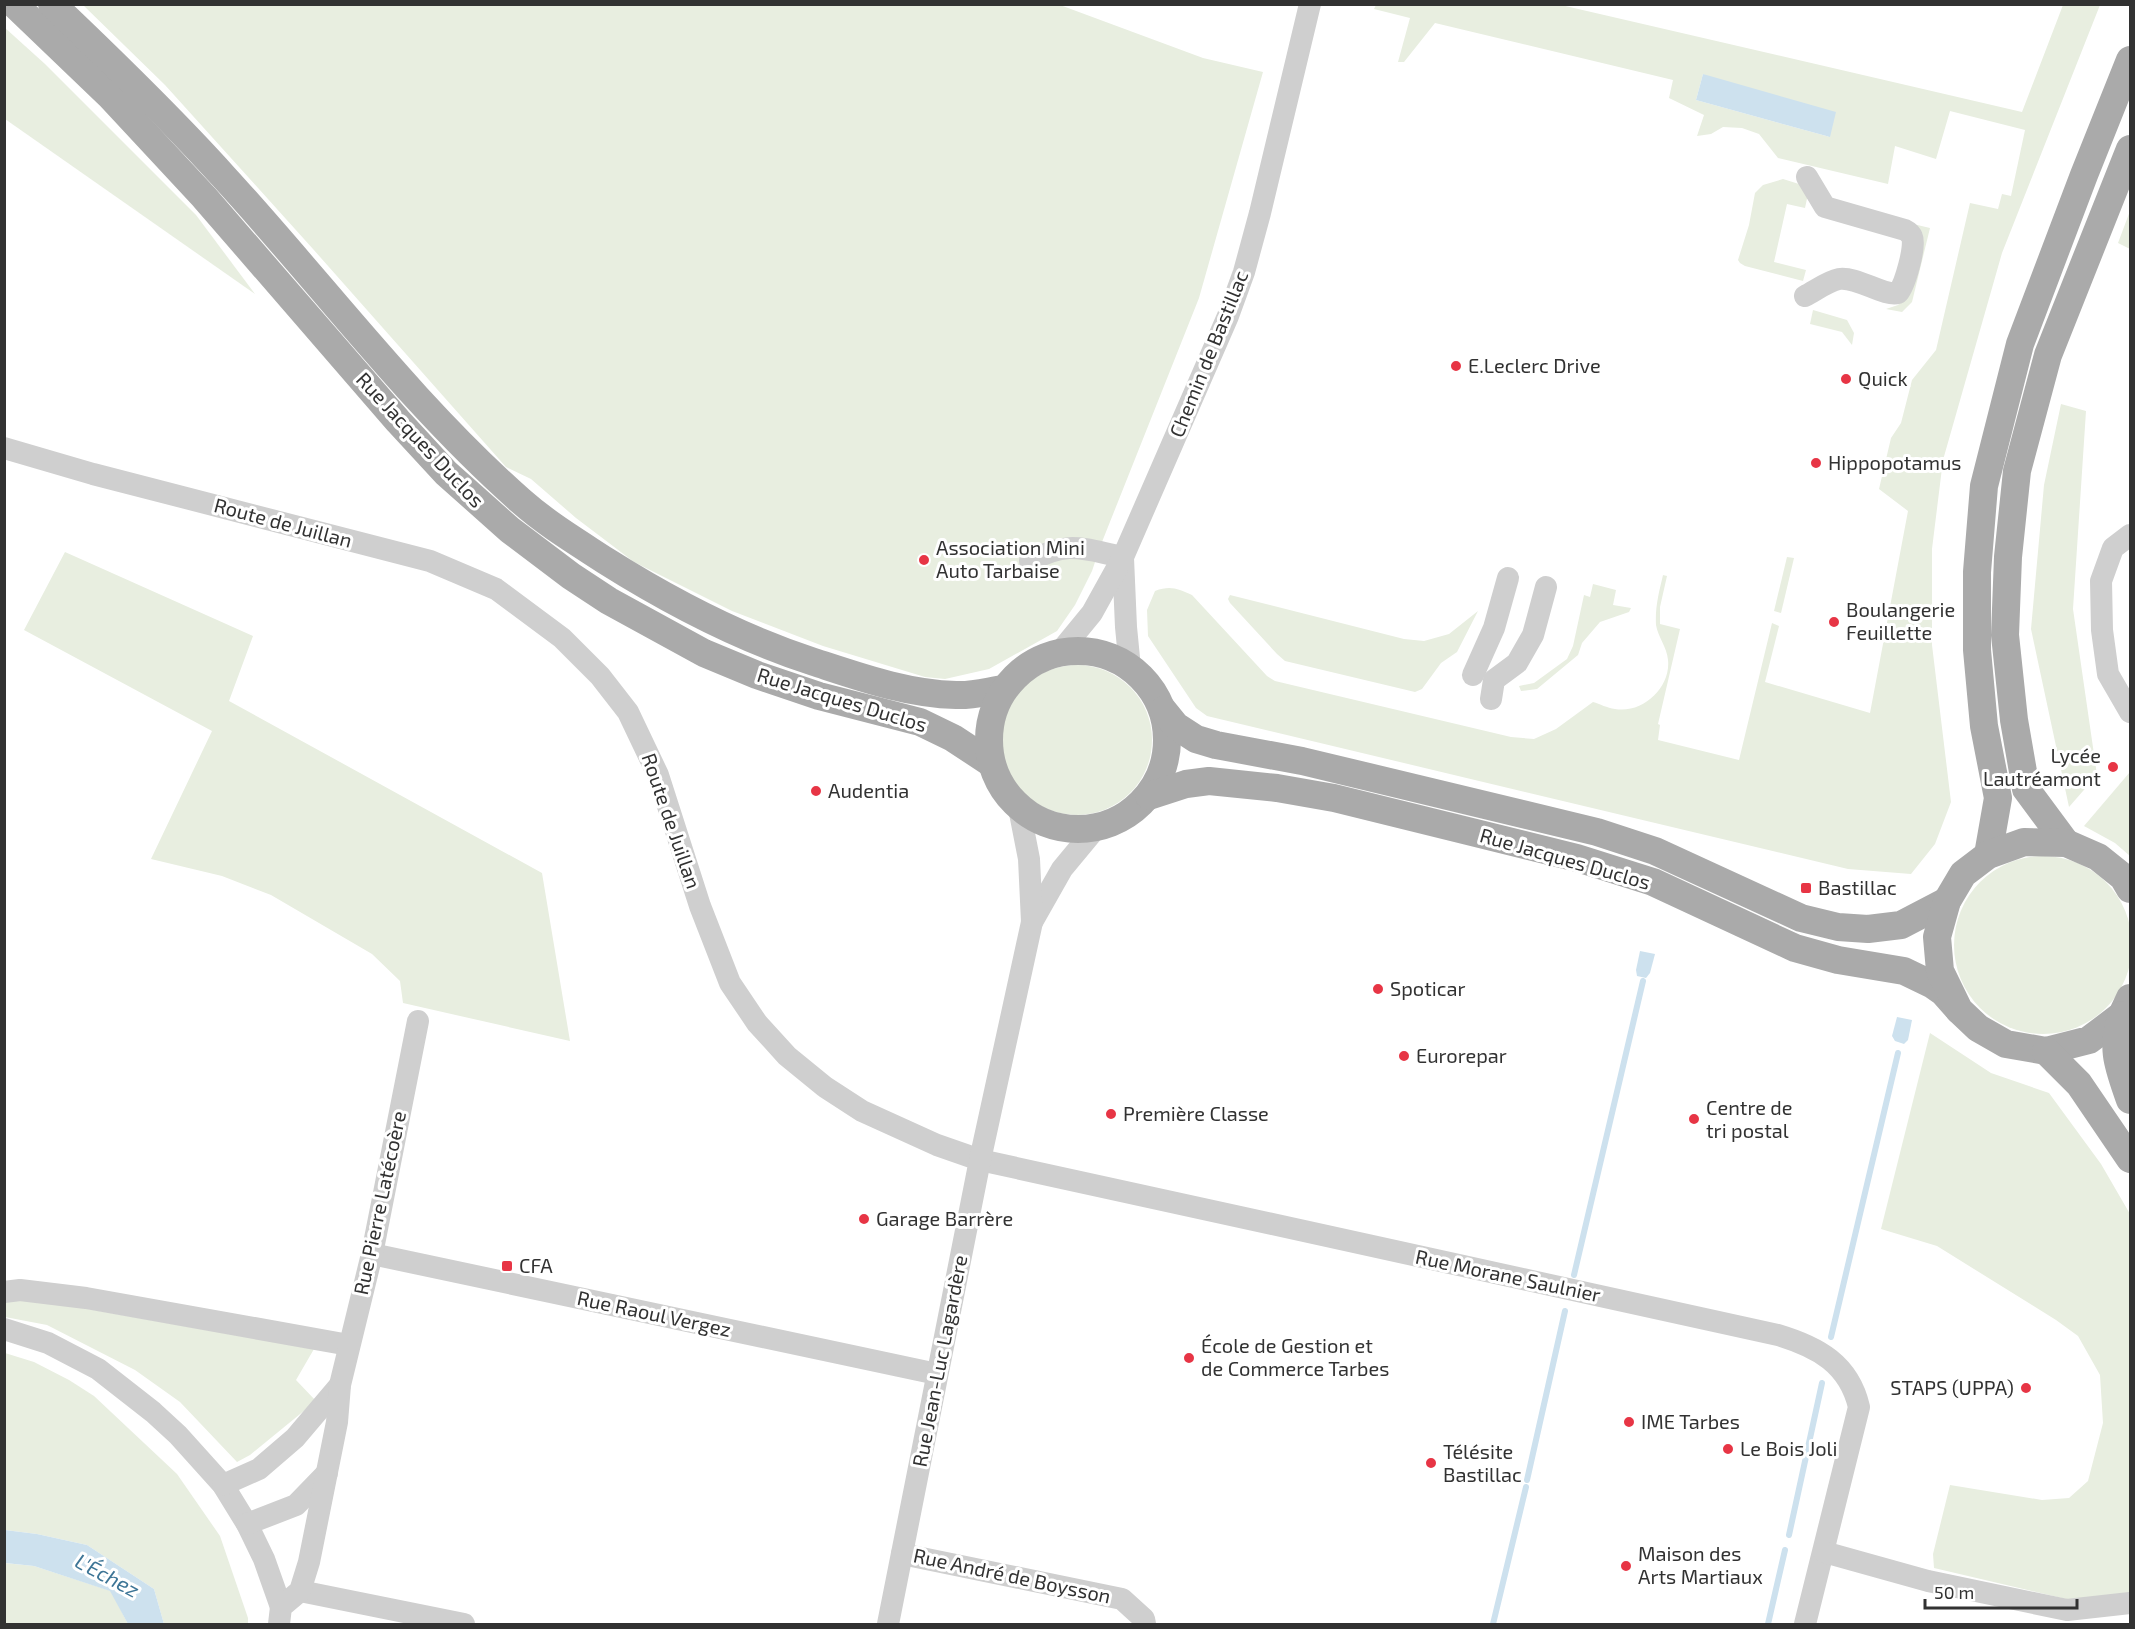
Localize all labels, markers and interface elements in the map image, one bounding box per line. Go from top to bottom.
street label: Chemin de Bastillac [1164,267,1253,441]
place label: E.Leclerc Drive [1468,353,1601,377]
marker: E.Leclerc Drive [1449,359,1463,373]
place label: Quick [1858,366,1908,390]
street label: Rue Jacques Duclos [352,367,490,512]
marker: Quick [1839,372,1853,386]
place label: Hippopotamus [1828,450,1962,474]
marker: Hippopotamus [1809,456,1823,470]
street label: Route de Juillan [212,492,355,552]
place label: Association Mini Auto Tarbaise [936,535,1085,582]
marker: Association Mini Auto Tarbaise [917,553,931,567]
place label: Boulangerie Feuillette [1846,597,1955,644]
marker: Boulangerie Feuillette [1827,615,1841,629]
street label: Rue Jacques Duclos [755,662,930,736]
place label: Lycée Lautréamont [1983,743,2101,790]
street label: Route de Juillan [638,750,706,892]
marker: Lycée Lautréamont [2106,760,2120,774]
place label: Audentia [828,778,909,802]
marker: Audentia [809,784,823,798]
street label: Rue Jacques Duclos [1477,822,1653,894]
place label: Bastillac [1818,875,1897,899]
marker: Bastillac [1799,881,1813,895]
place label: Spoticar [1390,976,1466,1000]
marker: Spoticar [1371,982,1385,996]
place label: Eurorepar [1416,1043,1507,1067]
marker: Eurorepar [1397,1049,1411,1063]
place label: Centre de tri postal [1706,1095,1793,1142]
place label: Première Classe [1123,1101,1269,1125]
marker: Première Classe [1104,1107,1118,1121]
street label: Rue Pierre Latécoère [348,1109,410,1297]
marker: Centre de tri postal [1687,1112,1701,1126]
place label: Garage Barrère [876,1206,1013,1230]
marker: Garage Barrère [857,1212,871,1226]
street label: Rue Morane Saulnier [1413,1244,1603,1306]
place label: CFA [519,1253,553,1277]
street label: Rue Jean-Luc Lagardère [907,1253,971,1469]
marker: CFA [500,1259,514,1273]
street label: Rue Raoul Vergez [575,1285,733,1341]
place label: École de Gestion et de Commerce Tarbes [1201,1333,1389,1380]
marker: École de Gestion et de Commerce Tarbes [1182,1351,1196,1365]
place label: STAPS (UPPA) [1890,1375,2014,1399]
marker: STAPS (UPPA) [2019,1381,2033,1395]
place label: IME Tarbes [1641,1409,1740,1433]
marker: IME Tarbes [1622,1415,1636,1429]
place label: Le Bois Joli [1740,1436,1837,1460]
place label: Télésite Bastillac [1443,1439,1522,1486]
marker: Le Bois Joli [1721,1442,1735,1456]
marker: Télésite Bastillac [1424,1456,1438,1470]
place label: Maison des Arts Martiaux [1638,1541,1763,1588]
street label: Rue André de Boysson [911,1542,1113,1608]
water label: L'Échez [71,1547,144,1602]
marker: Maison des Arts Martiaux [1619,1559,1633,1573]
scale bar [1925,1572,2076,1610]
text: 50 m [1934,1581,1974,1603]

